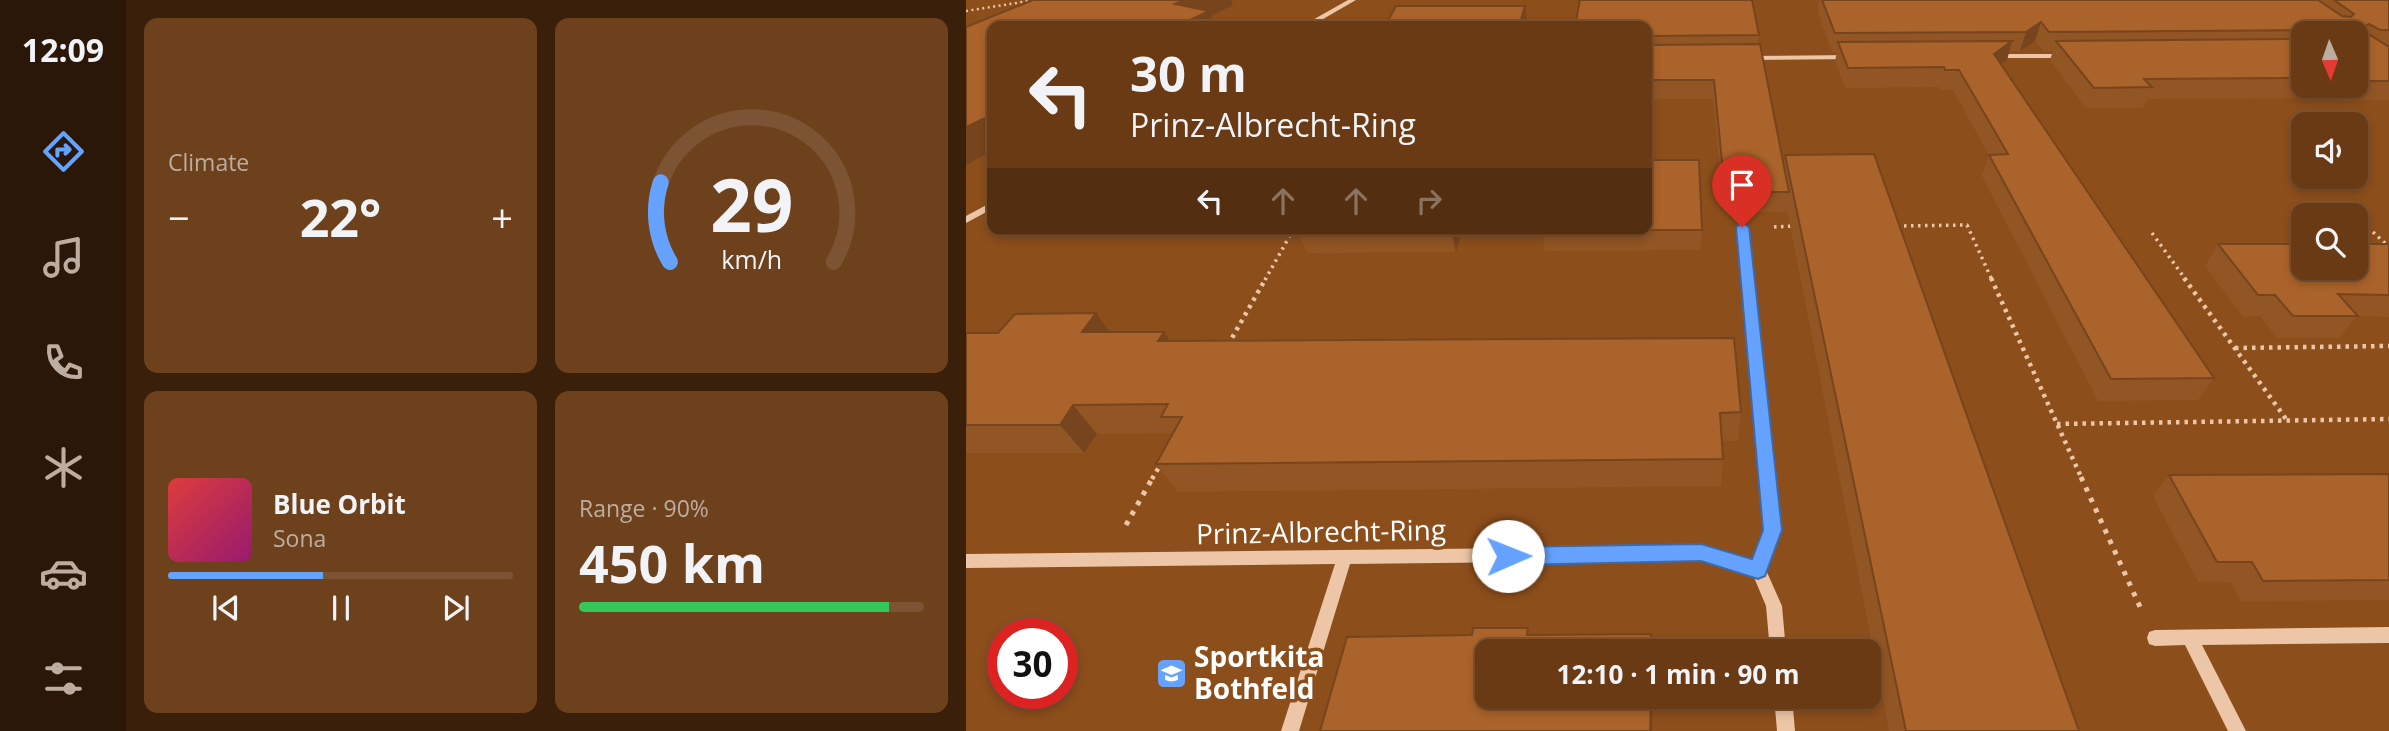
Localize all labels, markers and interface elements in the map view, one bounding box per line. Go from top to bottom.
north arrow [2291,21,2368,98]
map controls [2291,21,2368,280]
text: 12:09 [22,28,104,71]
text: 30 m [1130,40,1247,106]
icon: left [1015,49,1106,140]
text: Prinz-Albrecht-Ring [1130,103,1416,146]
button: sound [2291,112,2368,189]
icon: directions [39,127,88,176]
text: Climate [168,146,249,178]
text: 29 [710,154,793,253]
pin [1712,155,1772,227]
icon: arrive [1723,166,1761,204]
text: 22° [300,181,381,252]
icon: left [1191,182,1229,220]
icon: ahead [1264,182,1302,220]
icon: ahead [1337,182,1375,220]
icon: right [1410,182,1448,220]
text: − [168,191,190,243]
text: + [491,191,513,243]
button: search [2291,203,2368,280]
icon: music [39,233,88,282]
text: km/h [721,241,782,275]
icon: phone [39,338,88,387]
icon: climate [39,443,88,492]
text: Blue Orbit [273,486,406,522]
text: Range · 90% [579,492,709,524]
street label: Prinz-Albrecht-Ring [1196,510,1446,552]
position arrow [1471,519,1545,593]
text: Sona [273,522,326,554]
text: 450 km [579,527,765,598]
icon: car [39,549,88,598]
icon: previous [207,589,245,627]
icon: pause [322,589,360,627]
icon: next [437,589,475,627]
speed limit sign: 30 [987,618,1078,709]
place label: Sportkita Bothfeld [1194,637,1324,707]
icon: filters [39,654,88,703]
school or university icon: Sportkita Bothfeld [1154,656,1188,690]
text: 12:10 · 1 min · 90 m [1557,656,1799,692]

